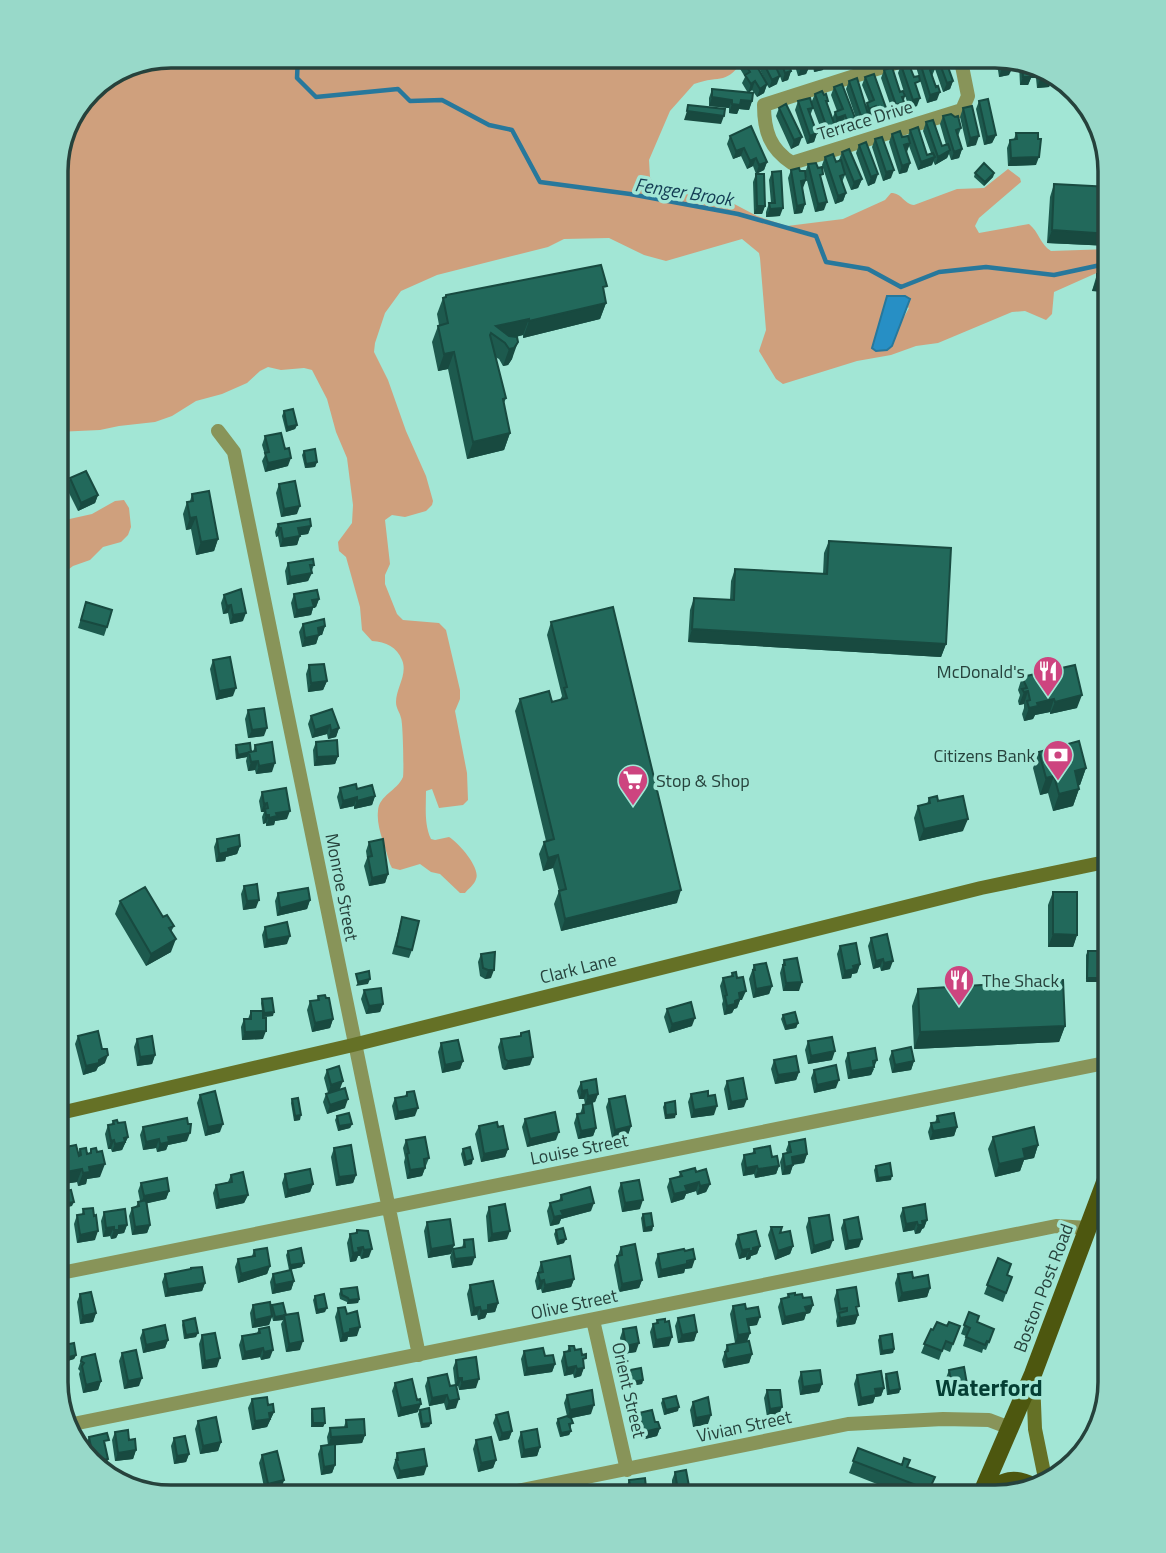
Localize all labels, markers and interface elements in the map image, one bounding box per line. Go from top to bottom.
street label: Terrace Drive [814,93,916,147]
water label: Fenger Brook [633,169,738,213]
restaurant icon: McDonald's [1031,654,1065,698]
place label: McDonald's [937,658,1025,685]
bank icon: Citizens Bank [1041,738,1075,782]
place label: Citizens Bank [933,742,1035,769]
supermarket icon: Stop & Shop [616,763,650,807]
place label: Stop & Shop [656,767,750,794]
street label: Monroe Street [318,831,366,944]
street label: Clark Lane [537,945,619,991]
restaurant icon: The Shack [942,963,976,1007]
place label: The Shack [982,967,1059,994]
street label: Louise Street [528,1126,631,1172]
street label: Boston Post Road [1006,1220,1080,1356]
street label: Olive Street [528,1282,620,1326]
street label: Orient Street [605,1339,653,1441]
district label: Waterford [935,1369,1043,1405]
street label: Vivian Street [694,1403,794,1449]

